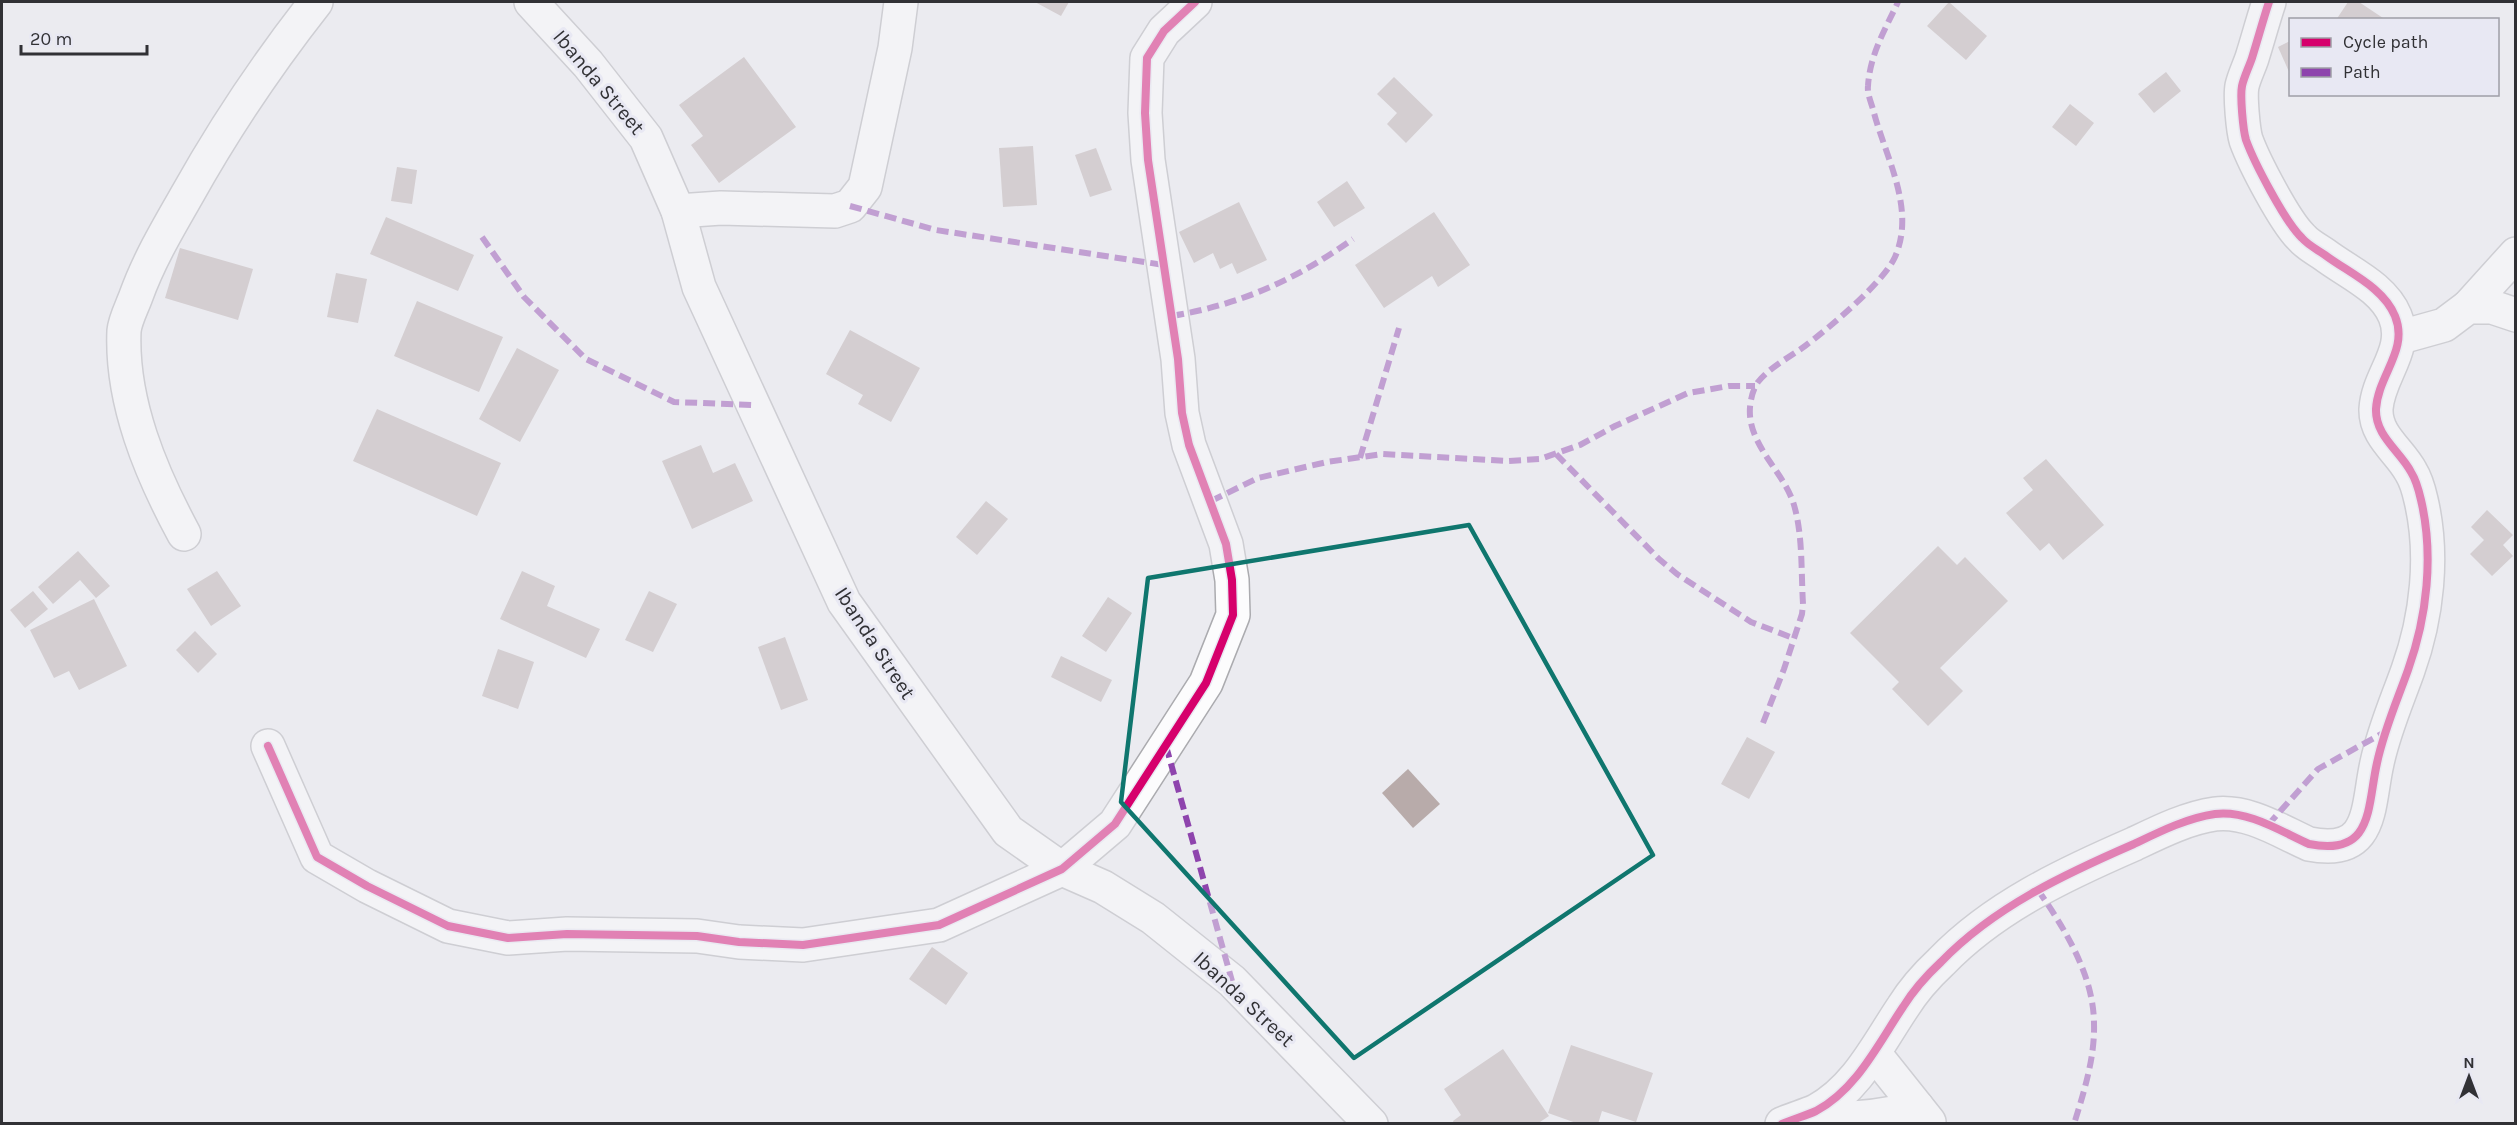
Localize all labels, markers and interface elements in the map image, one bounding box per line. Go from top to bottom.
scale bar [21,18,147,56]
legend [2289,18,2499,96]
street label: Ibanda Street [548,25,650,139]
text: 20 m [30,28,72,50]
text: Cycle path [2343,31,2428,53]
text: Path [2343,61,2381,83]
street label: Ibanda Street [830,582,920,704]
street label: Ibanda Street [1189,946,1299,1052]
north arrow [2439,1047,2499,1107]
text: N [2463,1053,2475,1072]

